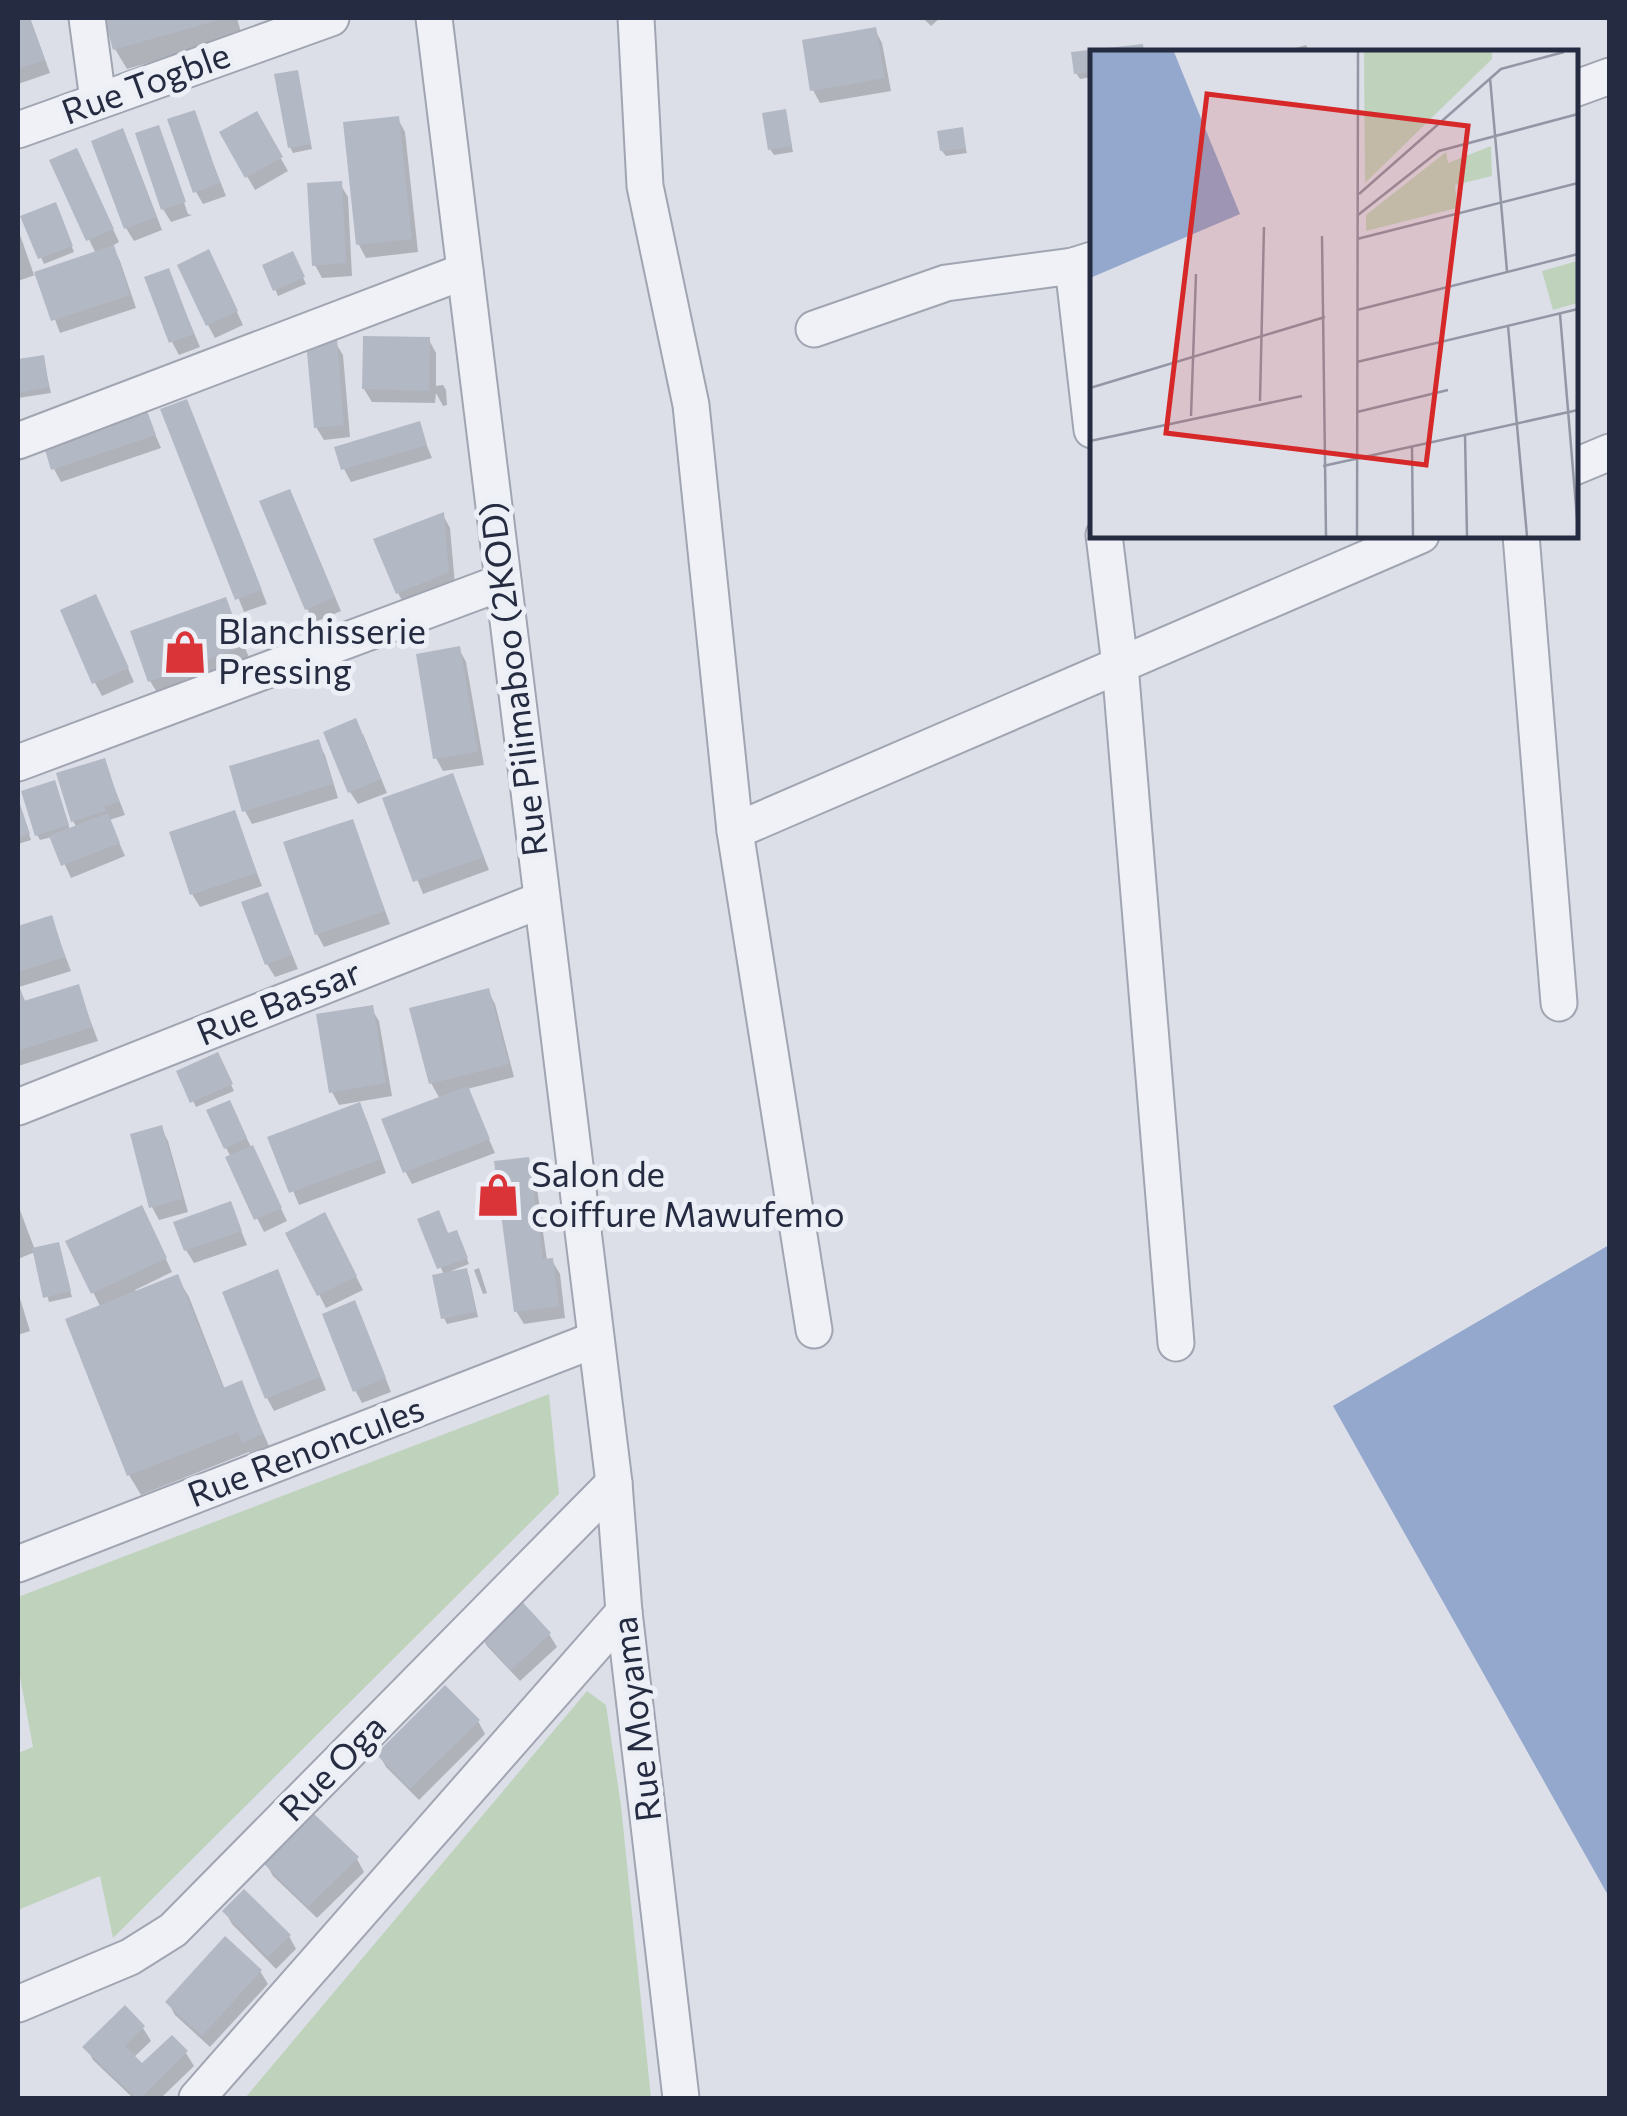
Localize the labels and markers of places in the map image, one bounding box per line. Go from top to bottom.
place label: Blanchisserie Pressing [218,608,426,691]
shop icon: Blanchisserie Pressing [161,628,209,676]
place label: Salon de coiffure Mawufemo [531,1151,845,1234]
shop icon: Salon de coiffure Mawufemo [474,1171,522,1219]

